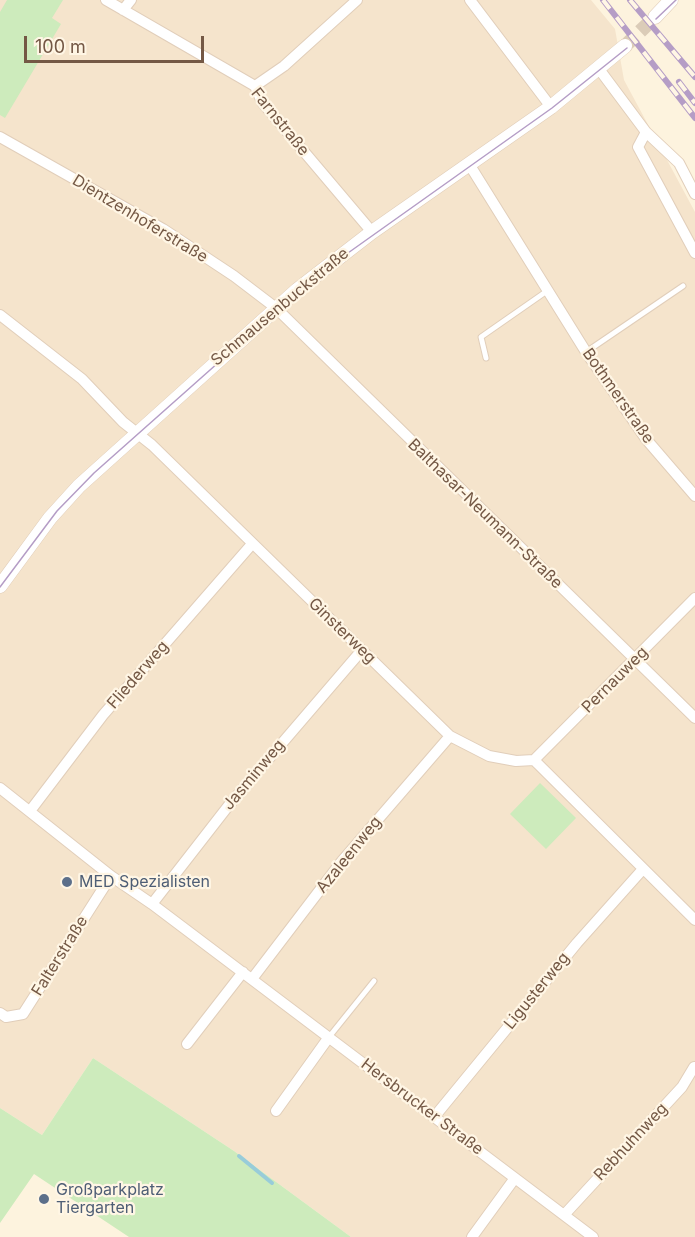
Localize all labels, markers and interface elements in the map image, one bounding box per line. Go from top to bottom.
scale bar [27,24,207,62]
text: 100 m [35,36,86,57]
street label: Farnstraße [247,84,313,160]
street label: Dientzenhoferstraße [69,171,211,267]
street label: Schmausenbuckstraße [207,244,353,370]
street label: Bothmerstraße [578,345,658,447]
street label: Balthasar-Neumann-Straße [404,435,566,593]
street label: Ginsterweg [304,594,380,668]
street label: Fliederweg [103,637,173,713]
street label: Pernauweg [578,643,652,717]
street label: Jasminweg [219,736,289,814]
street label: Azaleenweg [312,813,386,897]
place label: MED Spezialisten [79,872,210,892]
marker: MED Spezialisten [60,875,74,889]
street label: Falterstraße [28,913,92,999]
street label: Ligusterweg [500,949,574,1033]
street label: Hersbrucker Straße [357,1055,487,1159]
street label: Rebhuhnweg [590,1099,672,1185]
place label: Großparkplatz Tiergarten [56,1180,164,1218]
marker: Großparkplatz Tiergarten [37,1192,51,1206]

